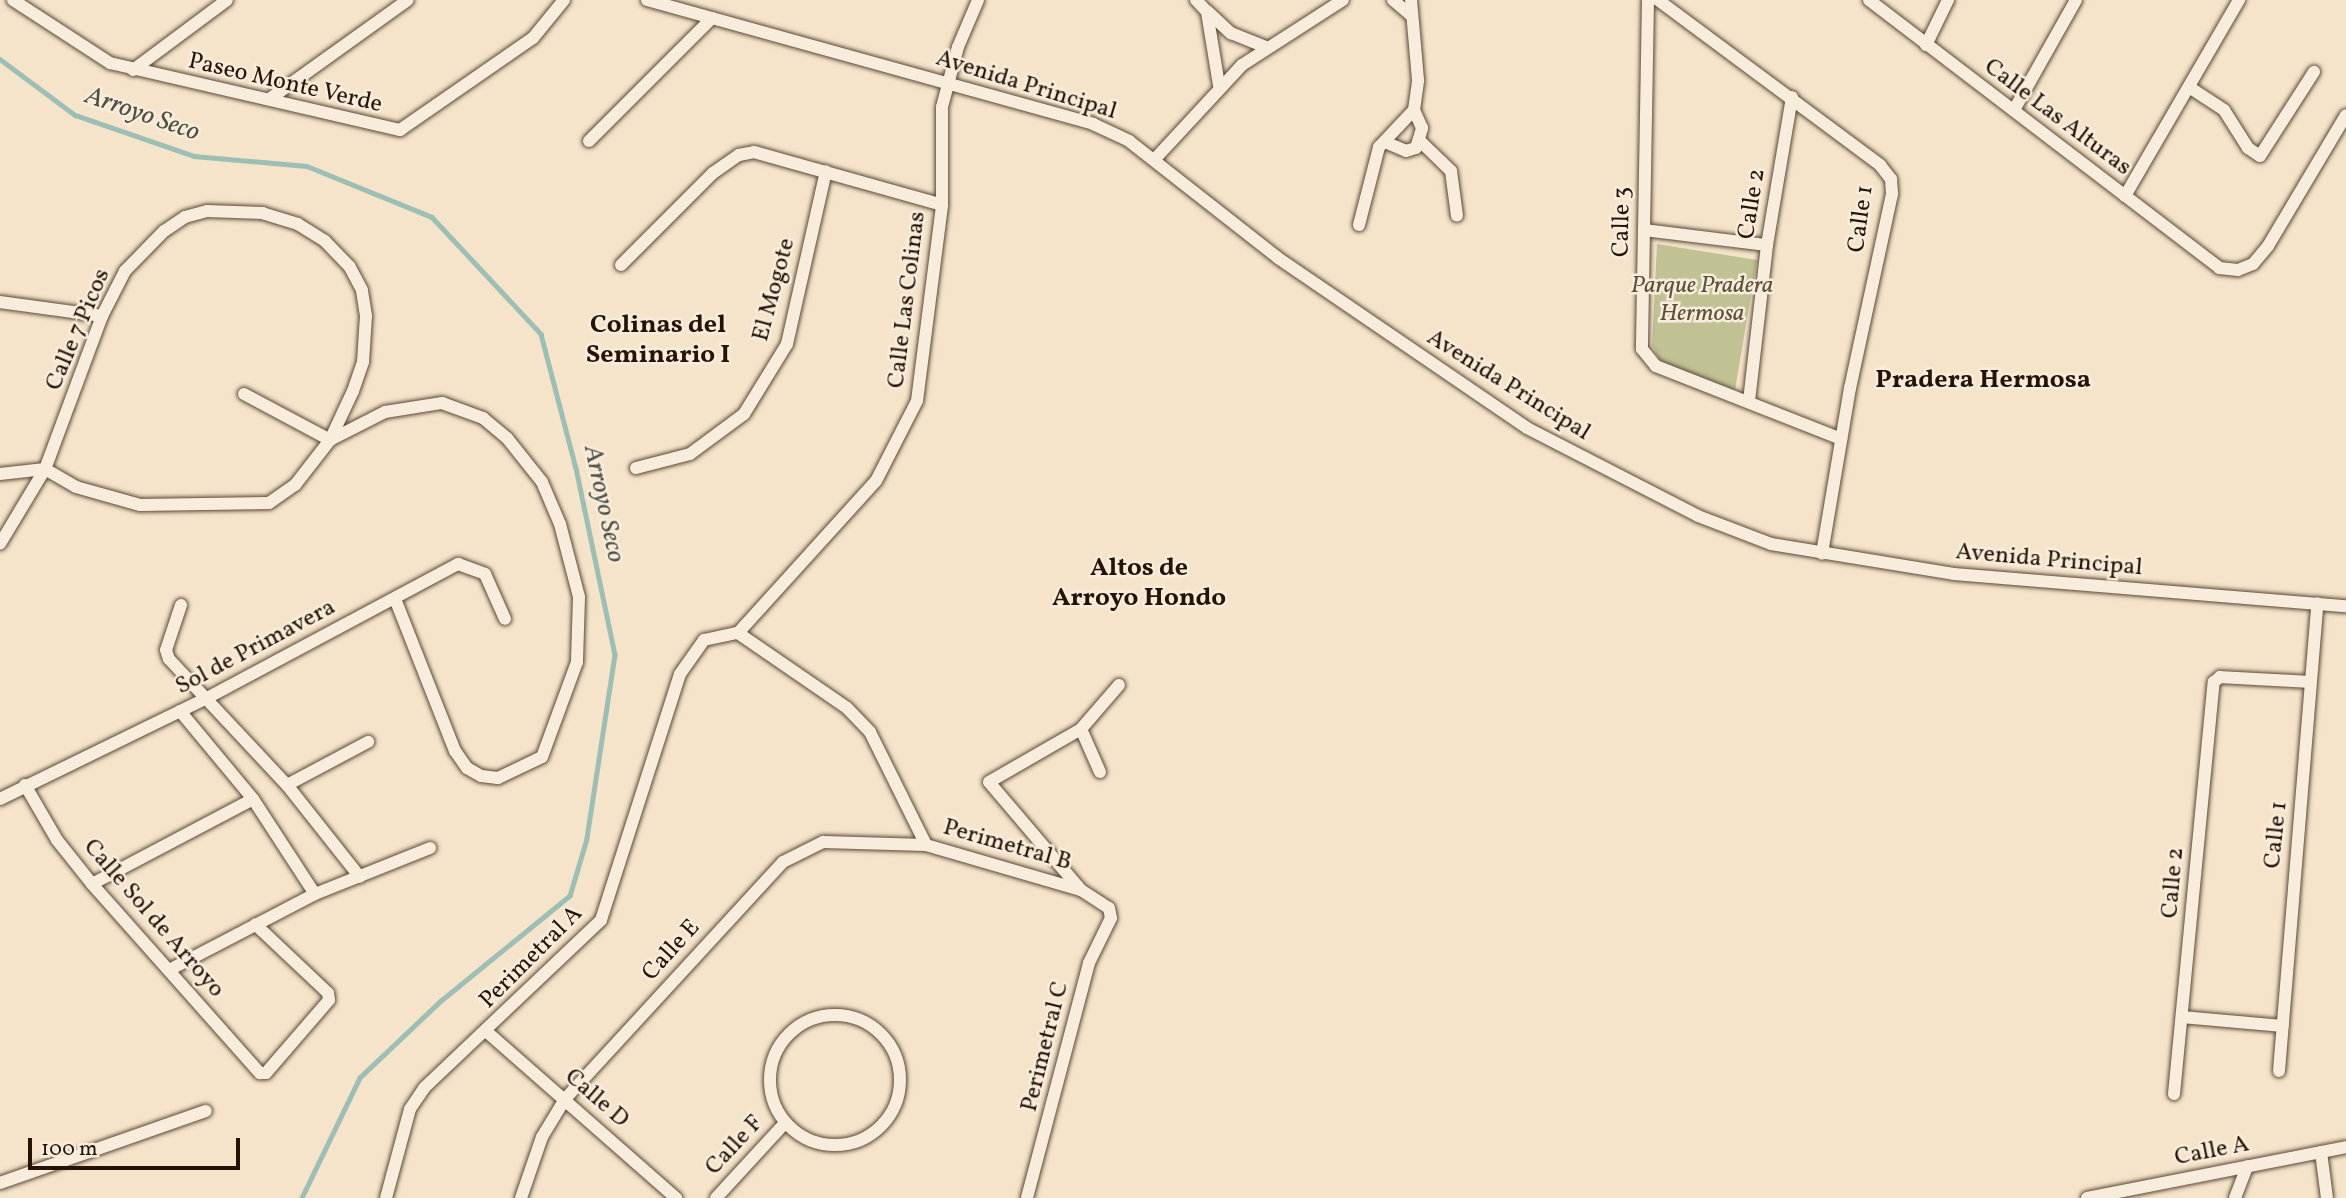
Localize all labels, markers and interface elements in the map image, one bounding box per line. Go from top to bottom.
street label: Avenida Principal [932,45,1120,127]
street label: Paseo Monte Verde [185,48,385,120]
street label: Calle Las Alturas [1978,53,2136,183]
water label: Arroyo Seco [81,81,203,149]
street label: Calle 2 [1733,167,1773,241]
street label: Calle 1 [1843,184,1881,254]
street label: Calle 3 [1608,187,1638,257]
street label: Calle Las Colinas [883,210,933,390]
street label: El Mogote [747,235,803,345]
street label: Calle 7 Picos [40,265,118,395]
park label: Parque Pradera Hermosa [1631,273,1773,329]
district label: Colinas del Seminario I [586,310,730,372]
street label: Avenida Principal [1421,324,1595,448]
district label: Pradera Hermosa [1875,365,2091,397]
water label: Arroyo Seco [575,443,631,565]
street label: Avenida Principal [1954,538,2144,584]
district label: Altos de Arroyo Hondo [1052,553,1226,614]
street label: Sol de Primavera [171,594,341,702]
street label: Calle 1 [2259,800,2295,870]
street label: Perimetral B [940,814,1074,878]
street label: Calle Sol de Arroyo [76,834,230,1004]
street label: Calle 2 [2157,846,2191,920]
street label: Perimetral A [474,900,590,1016]
street label: Calle E [637,914,707,988]
street label: Perimetral C [1016,979,1076,1115]
street label: Calle D [558,1063,634,1135]
street label: Calle F [700,1110,770,1182]
scale bar [32,1124,243,1168]
street label: Calle A [2172,1131,2252,1173]
text: 100 m [41,1135,98,1164]

